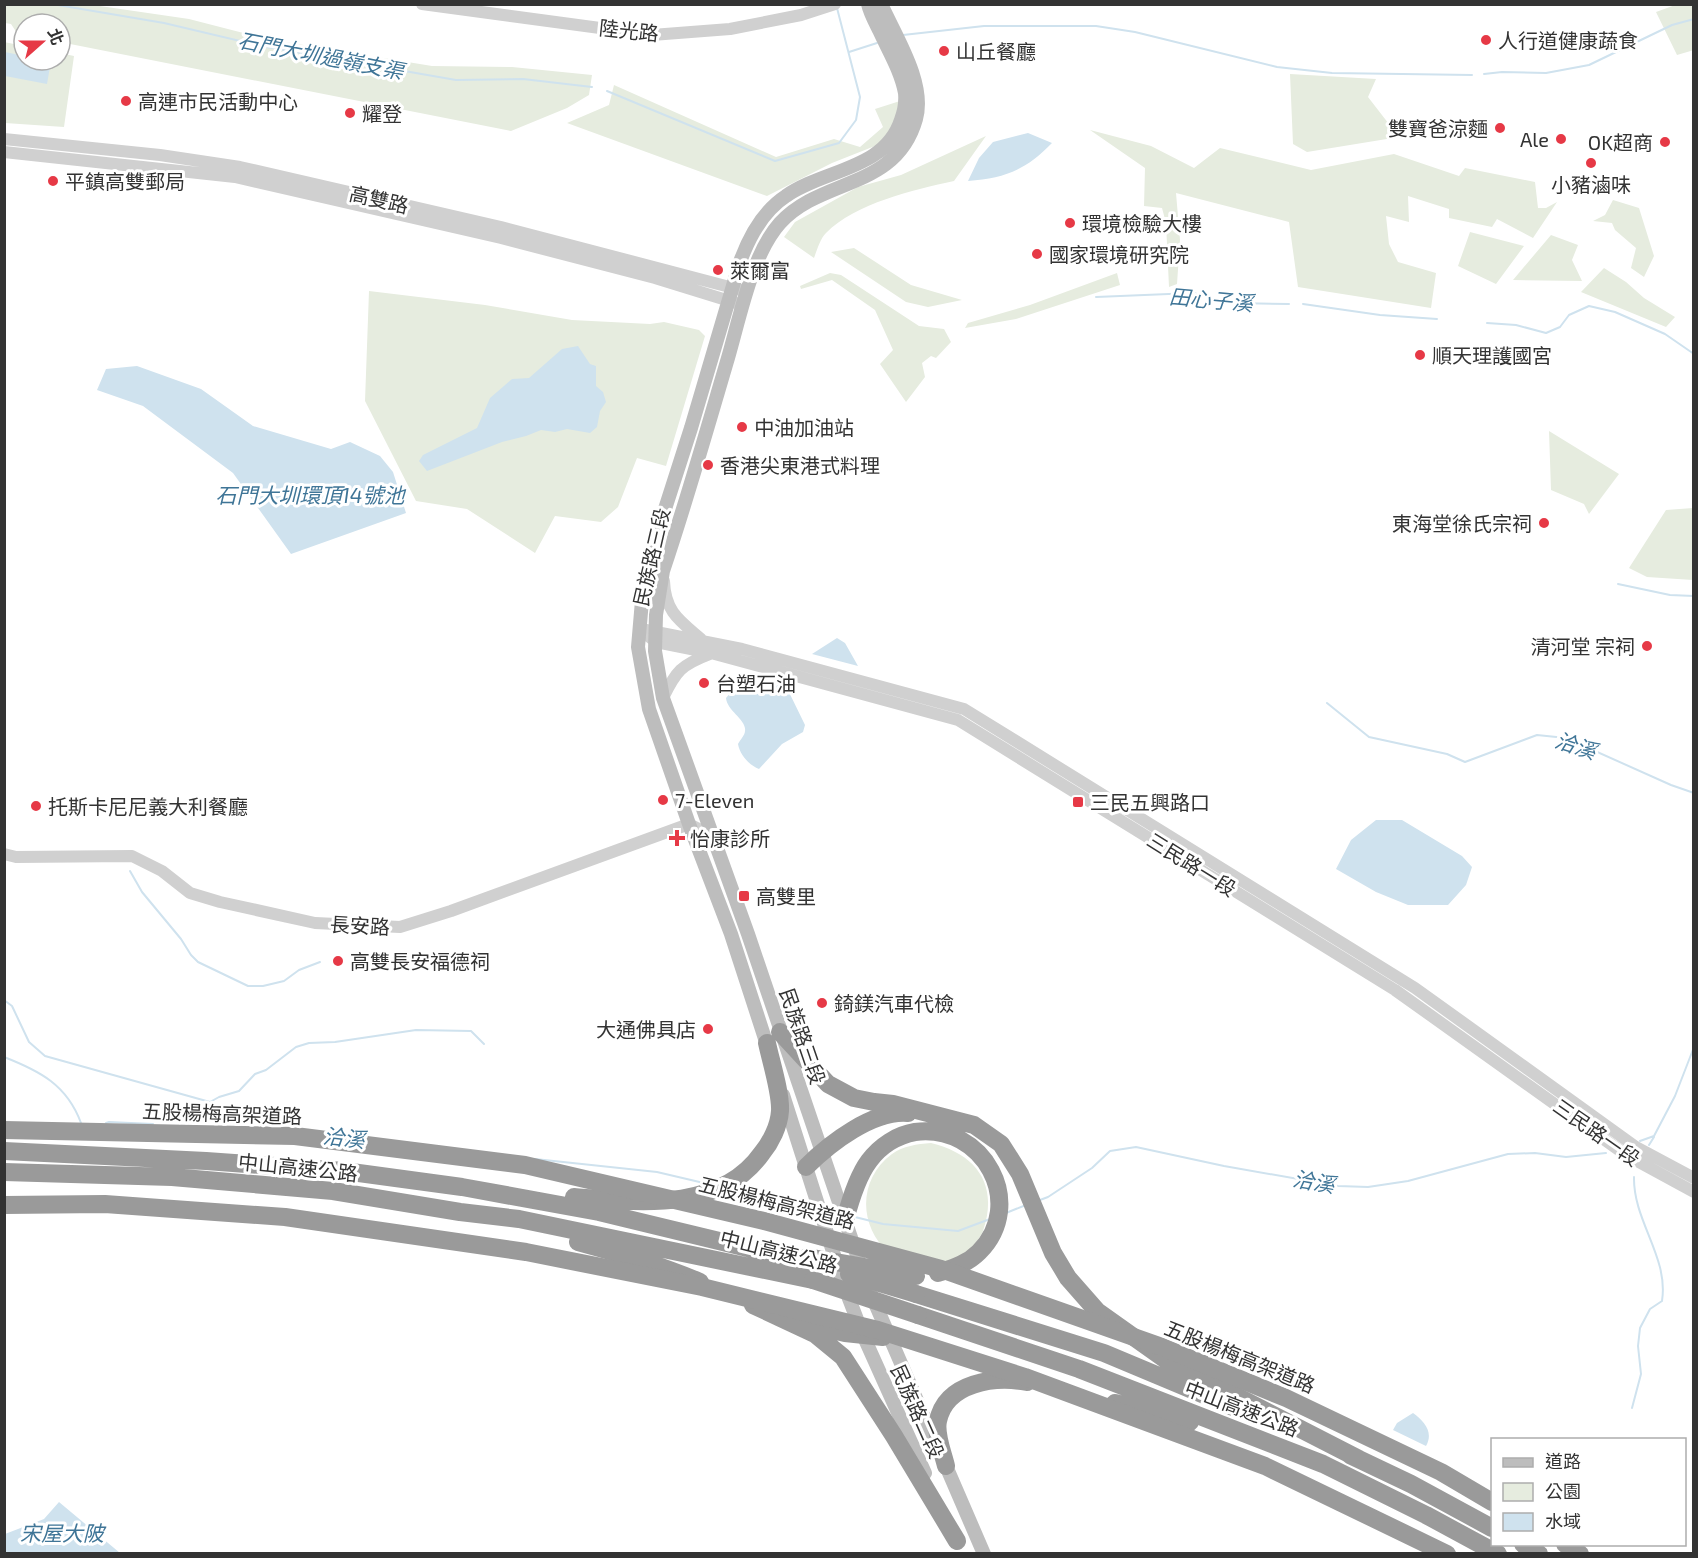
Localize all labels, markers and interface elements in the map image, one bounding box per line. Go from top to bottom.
north arrow [12,12,72,72]
street label: 陸光路 [598,15,660,45]
text: 北 [45,26,68,47]
water label: 石門大圳過嶺支渠 [236,27,409,84]
place label: 人行道健康蔬食 [1498,28,1638,52]
marker: 人行道健康蔬食 [1479,33,1493,47]
place label: 山丘餐廳 [956,39,1036,63]
marker: 山丘餐廳 [937,44,951,58]
place label: 高連市民活動中心 [138,89,298,113]
marker: 高連市民活動中心 [119,94,133,108]
place label: 耀登 [362,101,402,125]
marker: 耀登 [343,106,357,120]
place label: 雙寶爸涼麵 [1388,116,1488,140]
marker: 雙寶爸涼麵 [1493,121,1507,135]
place label: Ale [1520,127,1549,151]
place label: OK超商 [1588,130,1653,154]
marker: Ale [1554,132,1568,146]
marker: OK超商 [1658,135,1672,149]
marker: 小豬滷味 [1584,156,1598,170]
place label: 平鎮高雙郵局 [65,169,185,193]
place label: 小豬滷味 [1551,172,1631,196]
marker: 平鎮高雙郵局 [46,174,60,188]
street label: 高雙路 [347,181,411,217]
place label: 環境檢驗大樓 [1082,211,1202,235]
marker: 環境檢驗大樓 [1063,216,1077,230]
place label: 國家環境研究院 [1049,242,1189,266]
marker: 國家環境研究院 [1030,247,1044,261]
place label: 萊爾富 [730,258,790,282]
marker: 萊爾富 [711,263,725,277]
water label: 田心子溪 [1168,283,1257,315]
place label: 順天理護國宮 [1432,343,1552,367]
marker: 順天理護國宮 [1413,348,1427,362]
place label: 中油加油站 [754,415,854,439]
marker: 中油加油站 [735,420,749,434]
place label: 香港尖東港式料理 [720,453,880,477]
marker: 香港尖東港式料理 [701,458,715,472]
water label: 石門大圳環頂14號池 [215,482,407,507]
street label: 民族路三段 [628,506,674,608]
place label: 東海堂徐氏宗祠 [1392,511,1532,535]
marker: 東海堂徐氏宗祠 [1537,516,1551,530]
place label: 清河堂 宗祠 [1531,634,1635,658]
marker: 清河堂 宗祠 [1640,639,1654,653]
place label: 台塑石油 [716,671,796,695]
marker: 台塑石油 [697,676,711,690]
water label: 洽溪 [1552,727,1603,764]
place label: 7-Eleven [675,788,754,812]
place label: 三民五興路口 [1090,790,1210,814]
marker: 7-Eleven [656,793,670,807]
place label: 托斯卡尼尼義大利餐廳 [48,794,248,818]
marker: 三民五興路口 [1071,795,1085,809]
marker: 托斯卡尼尼義大利餐廳 [29,799,43,813]
place label: 怡康診所 [690,826,770,850]
street label: 三民路一段 [1143,827,1241,901]
marker: 怡康診所 [668,829,686,847]
place label: 高雙里 [756,884,816,908]
marker: 高雙里 [737,889,751,903]
street label: 長安路 [329,911,391,939]
place label: 高雙長安福德祠 [350,949,490,973]
marker: 高雙長安福德祠 [331,954,345,968]
street label: 民族路三段 [775,985,831,1087]
place label: 錡鎂汽車代檢 [834,991,954,1015]
marker: 錡鎂汽車代檢 [815,996,829,1010]
place label: 大通佛具店 [596,1017,696,1041]
marker: 大通佛具店 [701,1022,715,1036]
street label: 三民路一段 [1549,1093,1645,1171]
street label: 五股楊梅高架道路 [142,1098,302,1128]
water label: 洽溪 [322,1122,369,1152]
street label: 中山高速公路 [237,1149,359,1185]
water label: 洽溪 [1291,1165,1340,1197]
street label: 五股楊梅高架道路 [696,1171,858,1233]
street label: 中山高速公路 [718,1225,840,1277]
street label: 五股楊梅高架道路 [1161,1315,1319,1397]
street label: 民族路二段 [887,1360,949,1462]
street label: 中山高速公路 [1182,1375,1302,1441]
legend [1491,1438,1686,1546]
text: 道路 [1545,1450,1581,1472]
text: 公園 [1545,1480,1581,1502]
text: 水域 [1545,1510,1581,1532]
water label: 宋屋大陂 [20,1520,107,1545]

